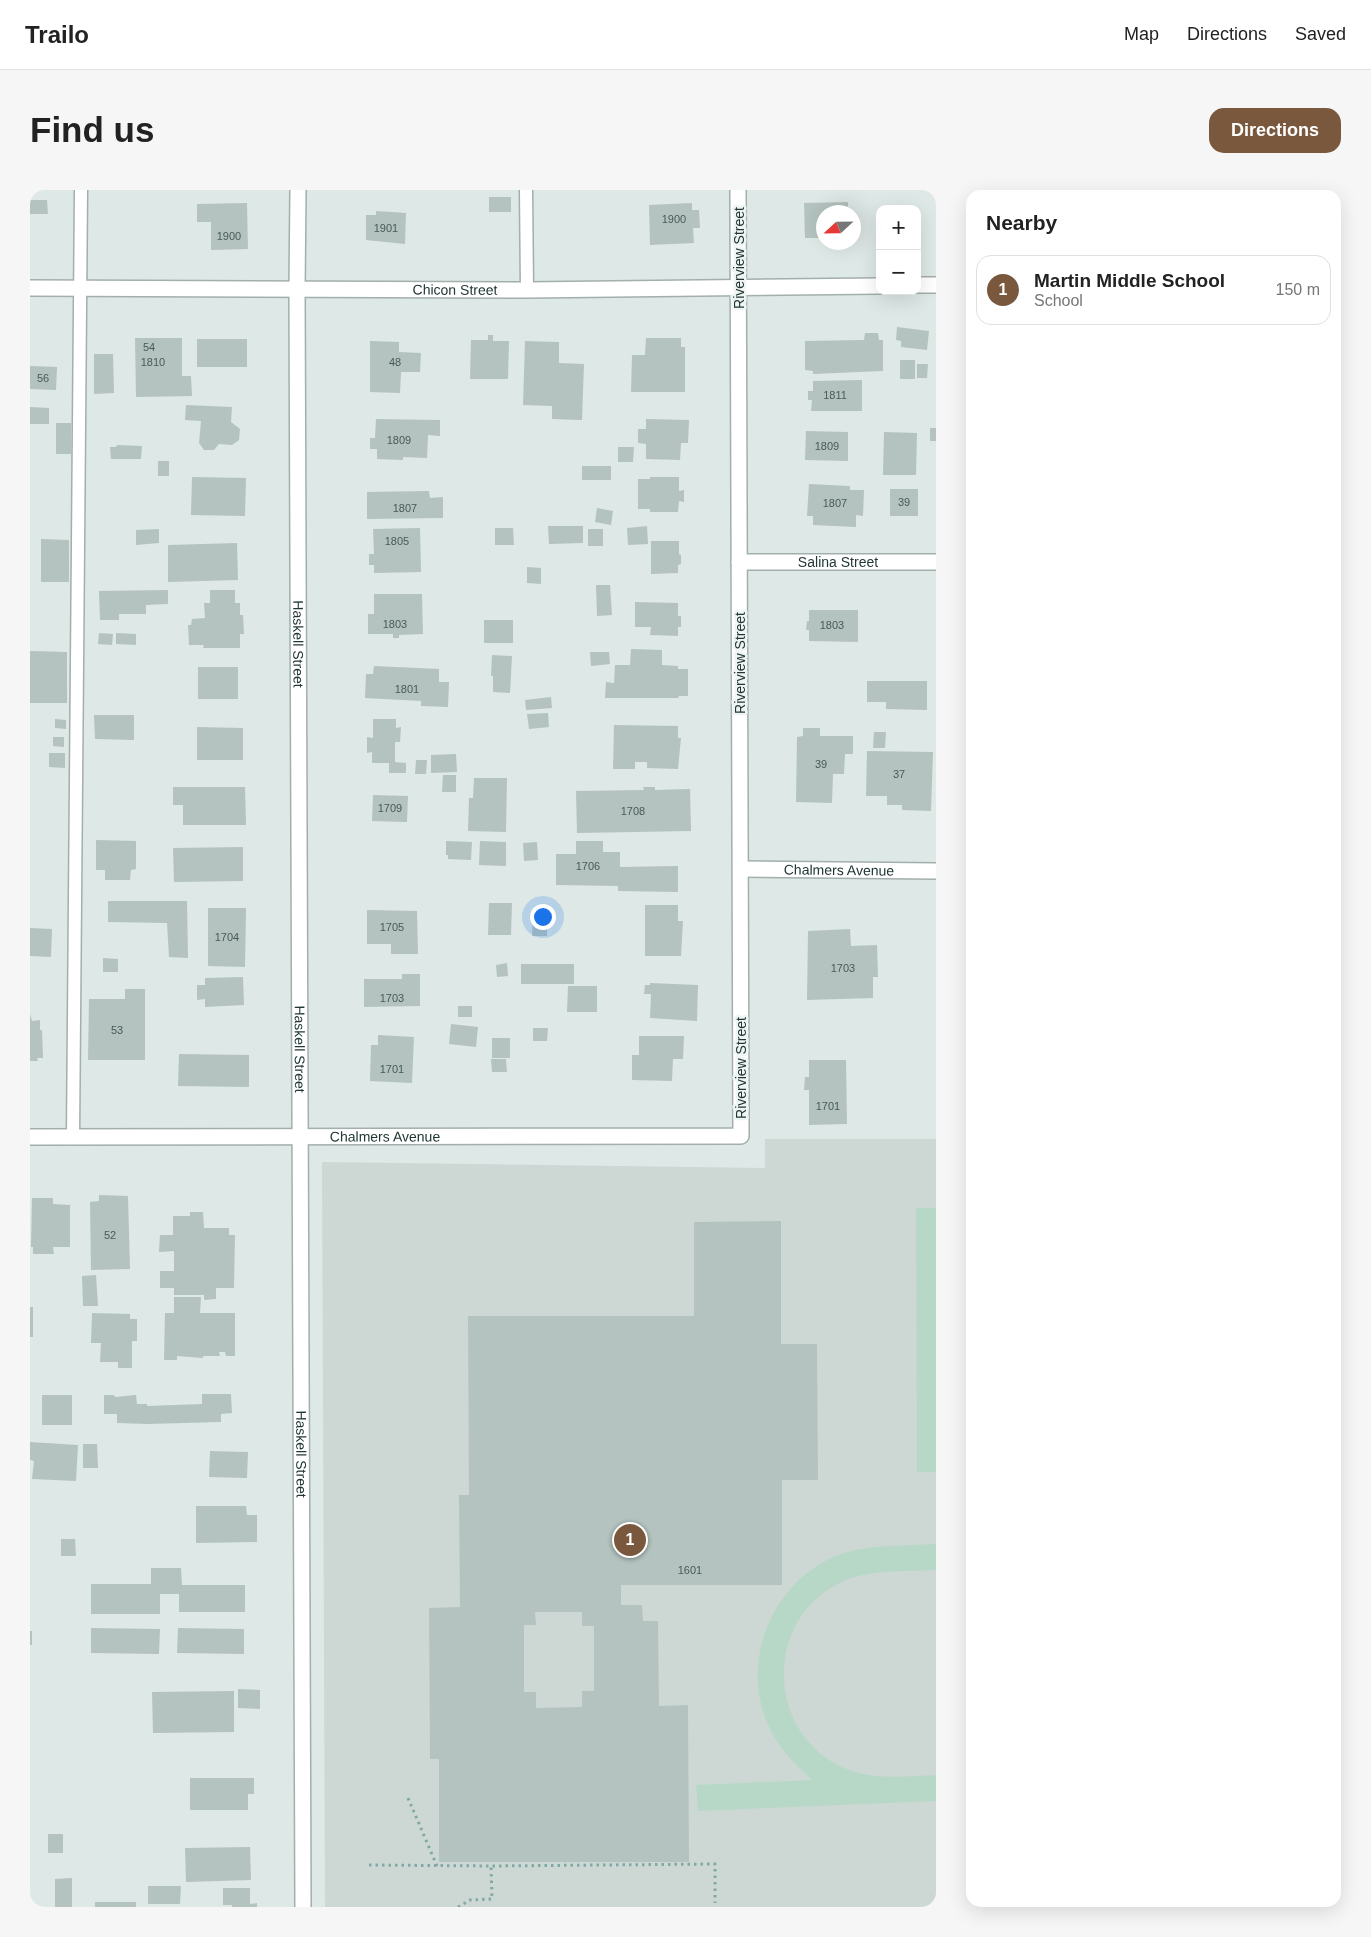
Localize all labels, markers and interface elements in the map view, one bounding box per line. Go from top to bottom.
text: Trailo [25,21,89,48]
text: Map [1124,24,1159,44]
text: Directions [1187,24,1267,44]
text: Saved [1295,24,1346,44]
button: Directions [1209,108,1341,153]
text: Find us [30,110,154,149]
north arrow [816,205,861,250]
map controls [876,205,921,295]
button: + [876,205,921,250]
street label: Riverview Street [731,207,747,309]
text: Nearby [986,211,1057,234]
house number: 1900 [662,213,686,225]
house number: 1901 [374,222,398,234]
house number: 1900 [217,230,241,242]
button: − [876,250,921,295]
text: Martin Middle School [1034,270,1225,291]
text: 1 [999,281,1007,298]
text: 150 m [1276,281,1320,298]
street label: Chicon Street [413,282,498,298]
text: School [1034,292,1083,309]
house number: 54 [143,341,155,353]
house number: 1810 [141,356,165,368]
house number: 48 [389,356,401,368]
house number: 56 [37,372,49,384]
house number: 1811 [823,389,847,401]
house number: 1809 [387,434,411,446]
house number: 1809 [815,440,839,452]
house number: 39 [898,496,910,508]
house number: 1807 [823,497,847,509]
house number: 1807 [393,502,417,514]
house number: 1805 [385,535,409,547]
street label: Salina Street [798,554,878,570]
street label: Haskell Street [290,600,306,688]
street label: Riverview Street [732,612,748,714]
house number: 1803 [383,618,407,630]
house number: 1803 [820,619,844,631]
house number: 1801 [395,683,419,695]
house number: 39 [815,758,827,770]
house number: 37 [893,768,905,780]
house number: 1709 [378,802,402,814]
house number: 1708 [621,805,645,817]
house number: 1706 [576,860,600,872]
street label: Chalmers Avenue [784,861,894,879]
your location [530,904,556,930]
house number: 1705 [380,921,404,933]
house number: 1704 [215,931,239,943]
house number: 1703 [831,962,855,974]
house number: 1703 [380,992,404,1004]
street label: Haskell Street [292,1005,308,1093]
street label: Riverview Street [733,1017,749,1119]
house number: 53 [111,1024,123,1036]
house number: 1701 [380,1063,404,1075]
house number: 1701 [816,1100,840,1112]
street label: Chalmers Avenue [330,1128,440,1145]
house number: 52 [104,1229,116,1241]
street label: Haskell Street [293,1410,309,1498]
pin: 1 [614,1521,646,1559]
house number: 1601 [678,1564,702,1576]

